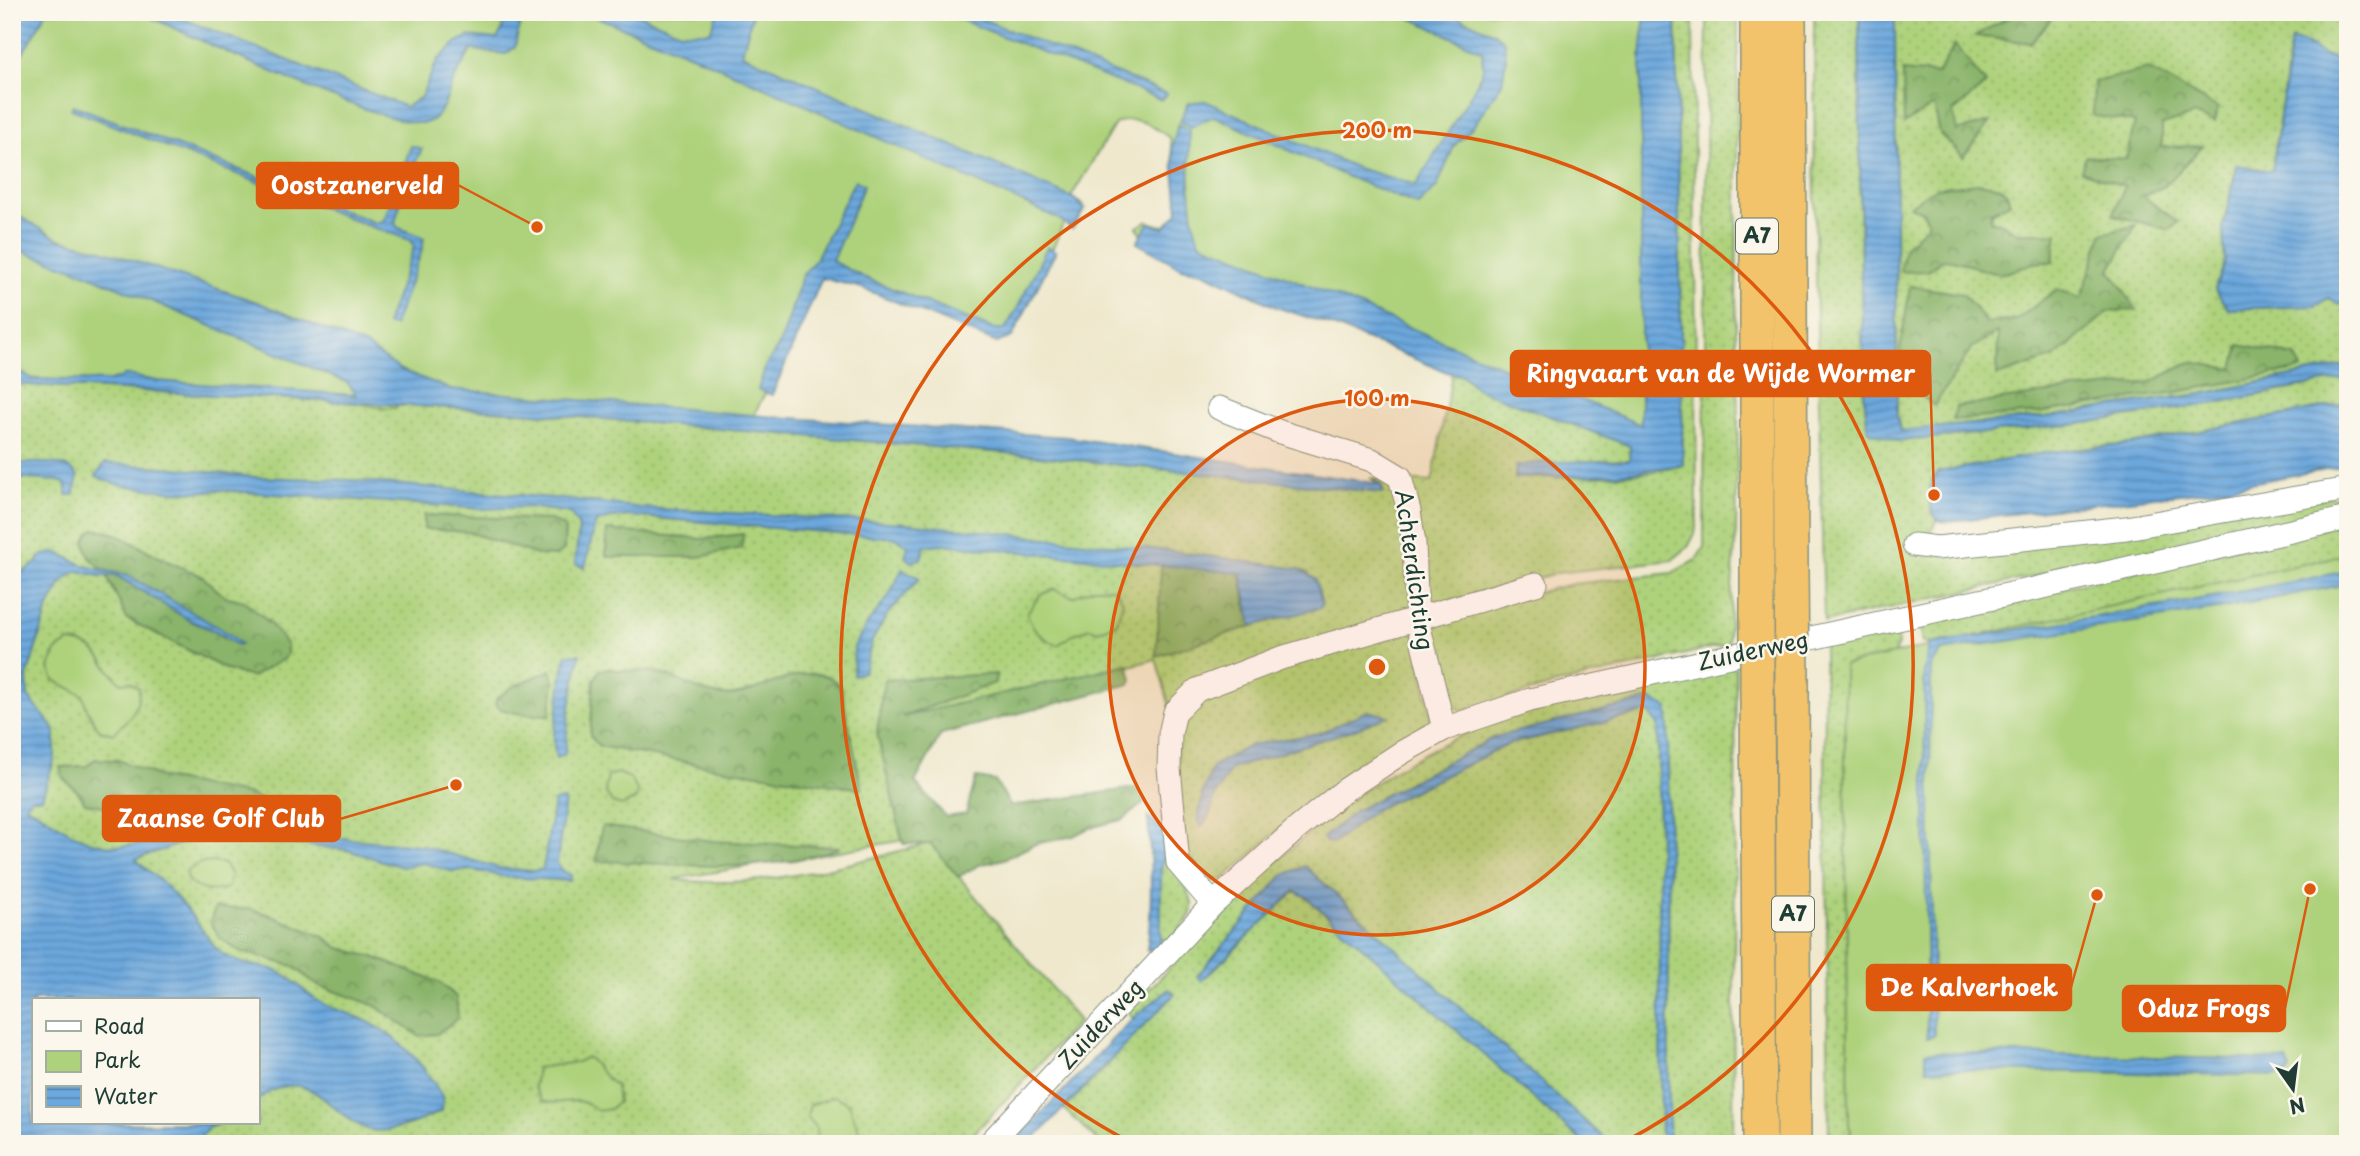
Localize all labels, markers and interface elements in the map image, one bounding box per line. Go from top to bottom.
text: 200 m [1342,113,1412,145]
callout: Oostzanerveld [257,163,458,208]
text: Oostzanerveld [271,166,443,202]
road number: A7 [1736,218,1778,254]
callout: Ringvaart van de Wijde Wormer [1511,351,1930,396]
text: Ringvaart van de Wijde Wormer [1527,354,1916,390]
text: 100 m [1344,381,1410,413]
street label: Achterdichting [1387,487,1444,652]
street label: Zuiderweg [1694,621,1811,678]
centre of rings [1365,655,1389,679]
callout: Zaanse Golf Club [103,796,340,841]
text: Zaanse Golf Club [117,799,325,835]
road number: A7 [1772,897,1814,932]
callout: De Kalverhoek [1867,965,2071,1010]
text: De Kalverhoek [1880,968,2058,1004]
street label: Zuiderweg [1049,970,1151,1076]
callout: Oduz Frogs [2123,986,2285,1031]
text: Oduz Frogs [2138,989,2270,1025]
legend [32,998,259,1124]
text: Road [94,1009,145,1041]
text: Park [94,1043,141,1075]
north arrow [2258,1054,2328,1124]
text: Water [94,1079,158,1111]
text: N [2287,1091,2308,1122]

